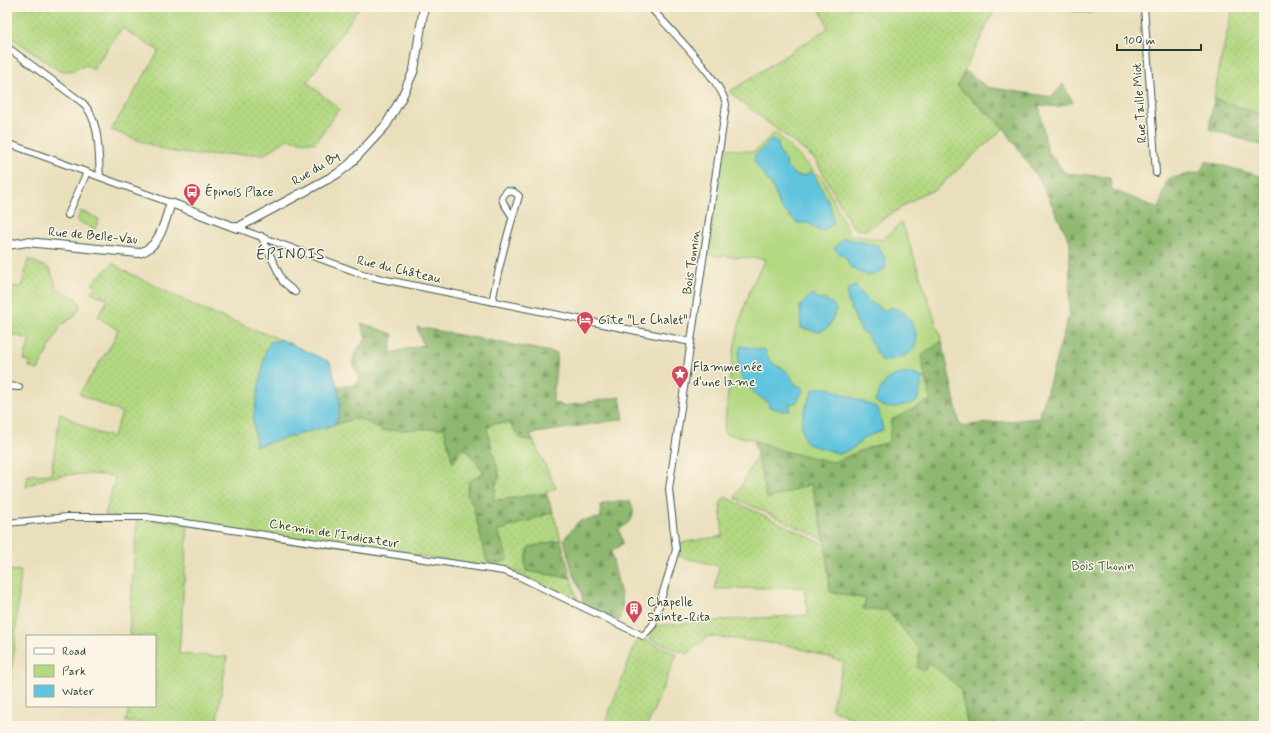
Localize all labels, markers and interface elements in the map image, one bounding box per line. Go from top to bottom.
scale bar [1117,26,1201,52]
text: 100 m [1123,33,1155,49]
street label: Rue Taille Miot [1129,62,1151,144]
street label: Rue du By [289,148,343,190]
bus stop icon: Épinois Place [182,182,202,207]
place label: Épinois Place [205,183,274,201]
street label: Rue de Belle-Vau [48,224,139,248]
street label: Bois Tonnin [679,228,705,296]
district label: ÉPINOIS [256,244,326,265]
street label: Rue du Château [355,252,443,288]
hotel icon: Gîte "Le Chalet" [575,310,595,335]
place label: Gîte "Le Chalet" [598,312,688,329]
place label: Flamme née d'une lame [693,359,763,391]
place icon: Flamme née d'une lame [670,364,690,389]
street label: Chemin de l'Indicateur [268,515,401,553]
park label: Bois Thonin [1072,558,1134,575]
place label: Chapelle Sainte-Rita [647,594,710,626]
building icon: Chapelle Sainte-Rita [624,599,644,624]
legend [26,635,156,707]
text: Road [62,644,86,660]
text: Park [62,664,86,680]
text: Water [62,684,94,700]

